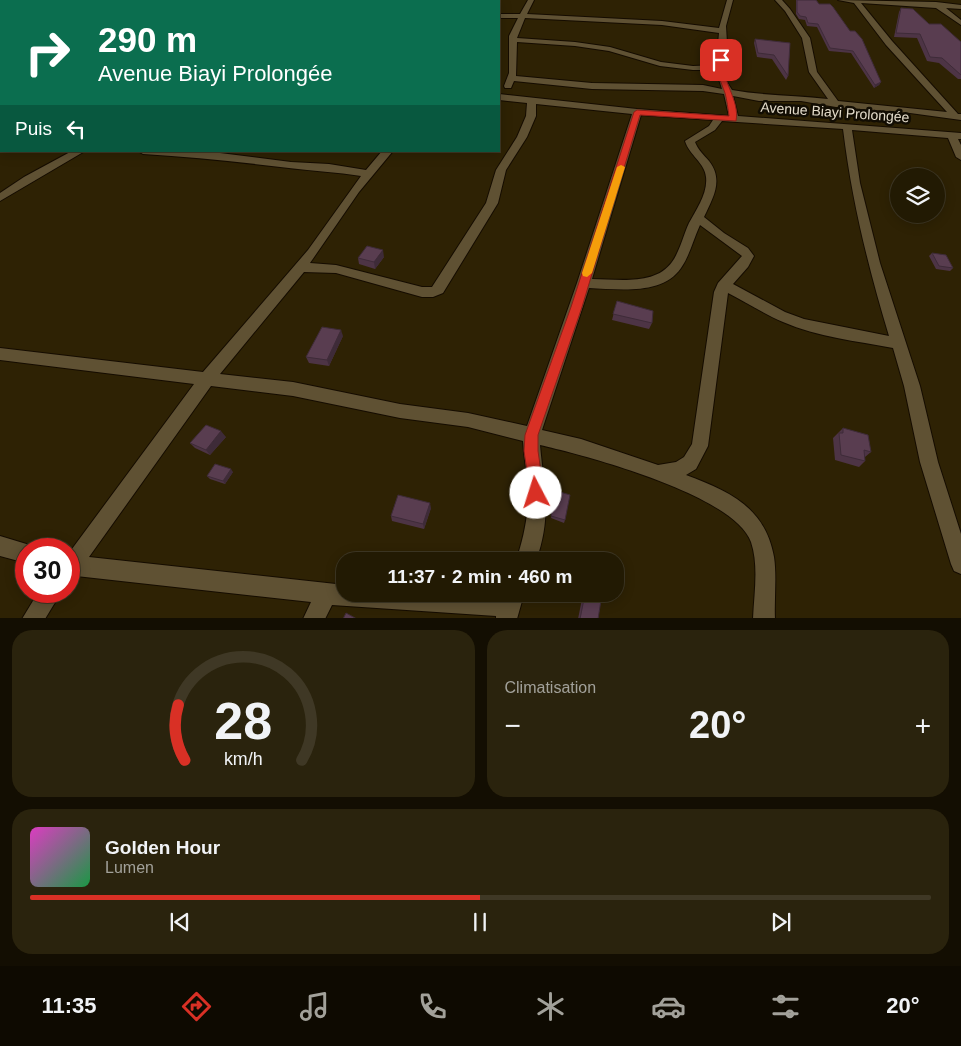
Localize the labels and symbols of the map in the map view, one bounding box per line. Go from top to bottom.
pin [700,39,742,81]
street label: Avenue Biayi Prolongée [760,99,910,125]
position arrow [509,466,561,518]
speed limit sign: 30 [15,538,80,603]

